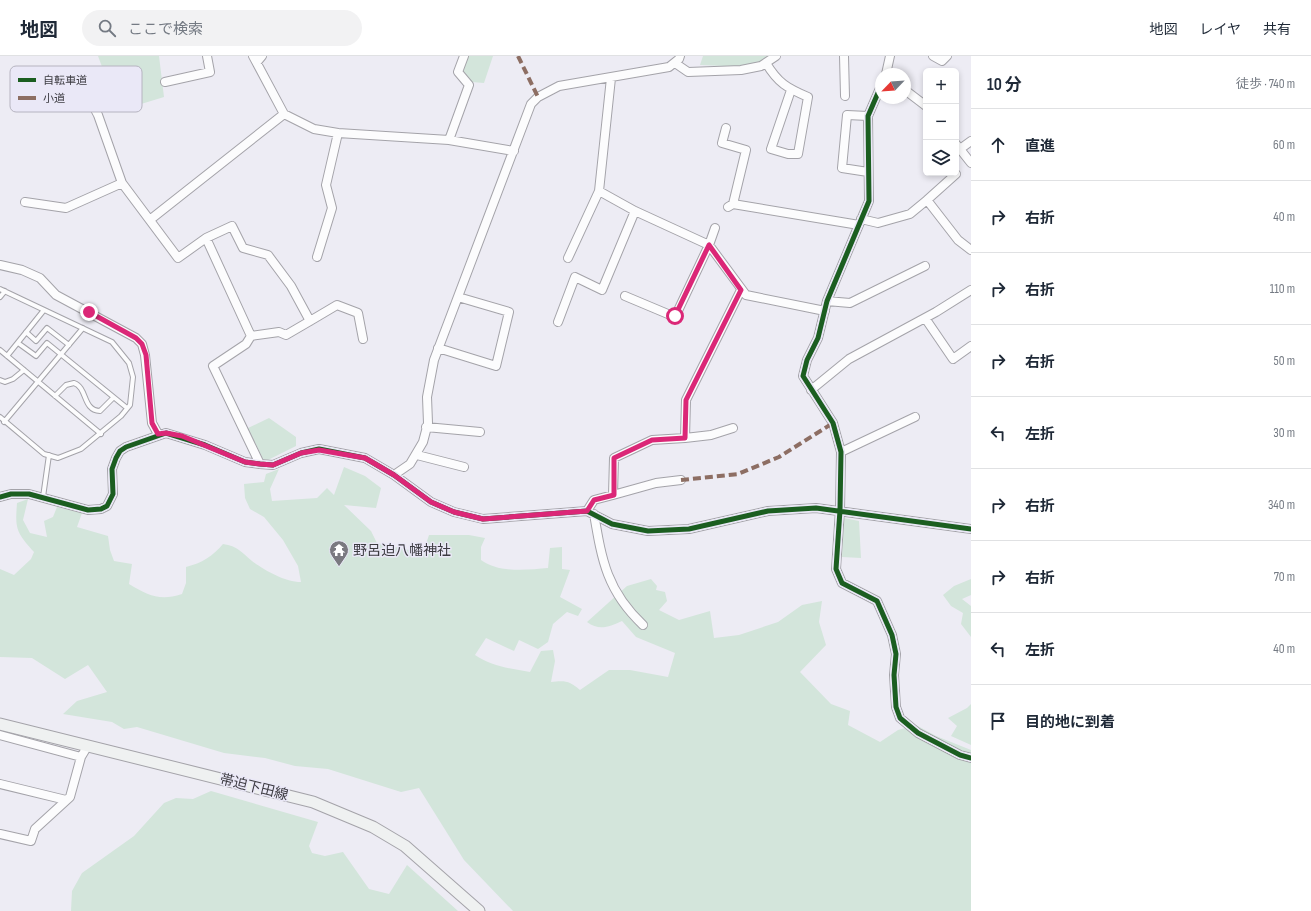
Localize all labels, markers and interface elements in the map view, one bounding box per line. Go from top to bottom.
search box [82,10,362,46]
icon: search [96,17,118,39]
text: 地図 [20,19,58,42]
text: ここで検索 [128,20,203,39]
text: 地図 [1149,21,1177,38]
text: レイヤ [1199,21,1241,38]
text: 共有 [1263,21,1291,38]
legend [10,66,142,112]
north arrow [875,68,911,104]
map controls [923,68,959,176]
button: + [923,68,959,104]
text: 自転車道 [43,74,87,87]
text: 10 分 [987,75,1021,95]
text: 徒歩 · 740 m [1236,76,1295,92]
text: 小道 [43,92,65,105]
button: − [923,104,959,140]
icon: ahead [987,134,1009,156]
text: 直進 [1025,137,1055,156]
text: 60 m [1273,137,1295,153]
button: layers [923,140,959,176]
icon: right [987,206,1009,228]
text: 右折 [1025,209,1055,228]
text: 40 m [1273,209,1295,225]
icon: right [987,278,1009,300]
text: 右折 [1025,281,1055,300]
text: 110 m [1270,281,1295,297]
route end [80,303,98,321]
route start [666,307,684,325]
icon: right [987,350,1009,372]
text: 右折 [1025,353,1055,372]
text: 50 m [1274,353,1295,369]
icon: left [987,422,1009,444]
text: 左折 [1025,425,1055,444]
text: 30 m [1273,425,1295,441]
icon: right [987,494,1009,516]
text: 右折 [1025,497,1055,516]
text: 340 m [1268,497,1295,513]
temple icon: 野呂迫八幡神社 [328,539,350,567]
place label: 野呂迫八幡神社 [353,542,451,559]
icon: right [987,566,1009,588]
text: 右折 [1025,569,1055,588]
text: 70 m [1274,569,1295,585]
icon: left [987,638,1009,660]
text: 左折 [1025,641,1055,660]
text: 40 m [1273,641,1295,657]
icon: arrive [987,710,1009,732]
text: 目的地に到着 [1025,713,1115,732]
street label: 帯迫下田線 [218,770,290,804]

